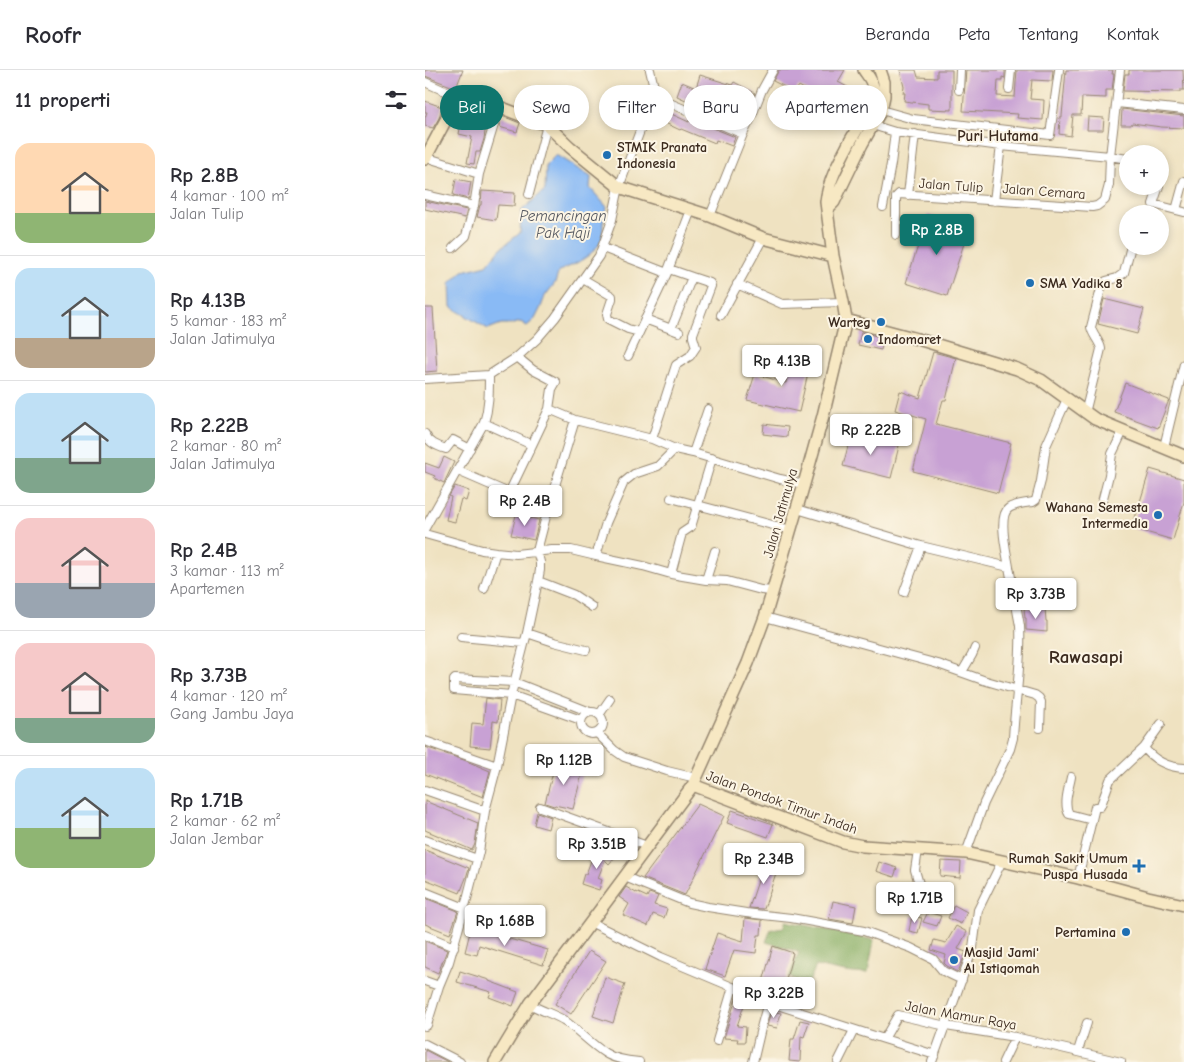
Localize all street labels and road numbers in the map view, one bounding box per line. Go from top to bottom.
street label: Jalan Tulip [918,175,984,196]
street label: Jalan Cemara [1002,180,1086,203]
street label: Jalan Jatimulya [760,466,801,560]
street label: Jalan Pondok Timur Indah [704,767,860,838]
street label: Jalan Mamur Raya [904,997,1018,1034]

